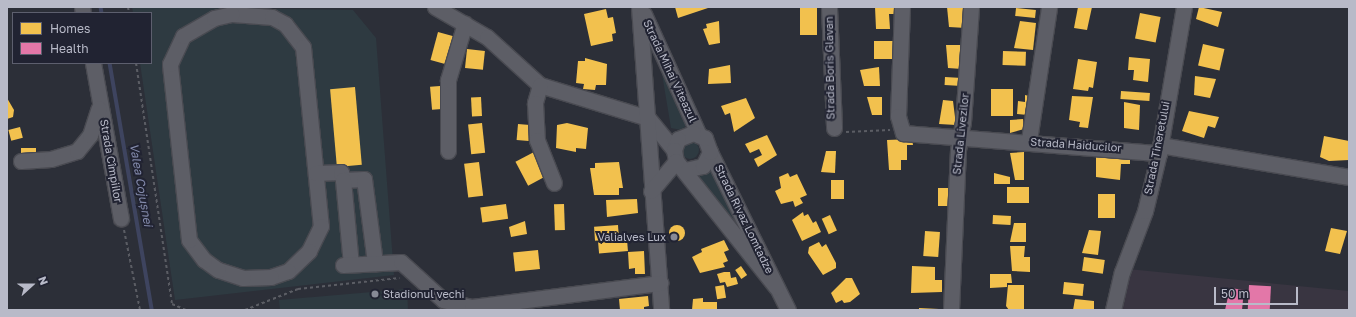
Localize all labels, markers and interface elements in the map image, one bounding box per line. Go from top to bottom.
legend [12,12,152,64]
street label: Strada Boris Glavan [823,16,837,120]
street label: Strada Mihai Viteazul [640,18,700,124]
text: Homes [50,21,90,36]
text: Health [50,41,89,56]
street label: Strada Livezilor [950,93,972,175]
street label: Strada Tineretului [1141,100,1173,196]
street label: Strada Cîmpiilor [97,118,125,204]
street label: Strada Haiducilor [1030,135,1122,155]
water label: Valea Cojușnei [127,142,155,228]
street label: Strada Rivaz Lomtadze [712,162,776,276]
place label: Valialves Lux [597,230,666,244]
marker: Valialves Lux [669,232,679,242]
north arrow [12,265,52,305]
text: N [36,274,51,287]
scale bar [1216,279,1300,305]
text: 50 m [1221,286,1249,301]
place label: Stadionul vechi [383,287,464,301]
marker: Stadionul vechi [370,289,380,299]

